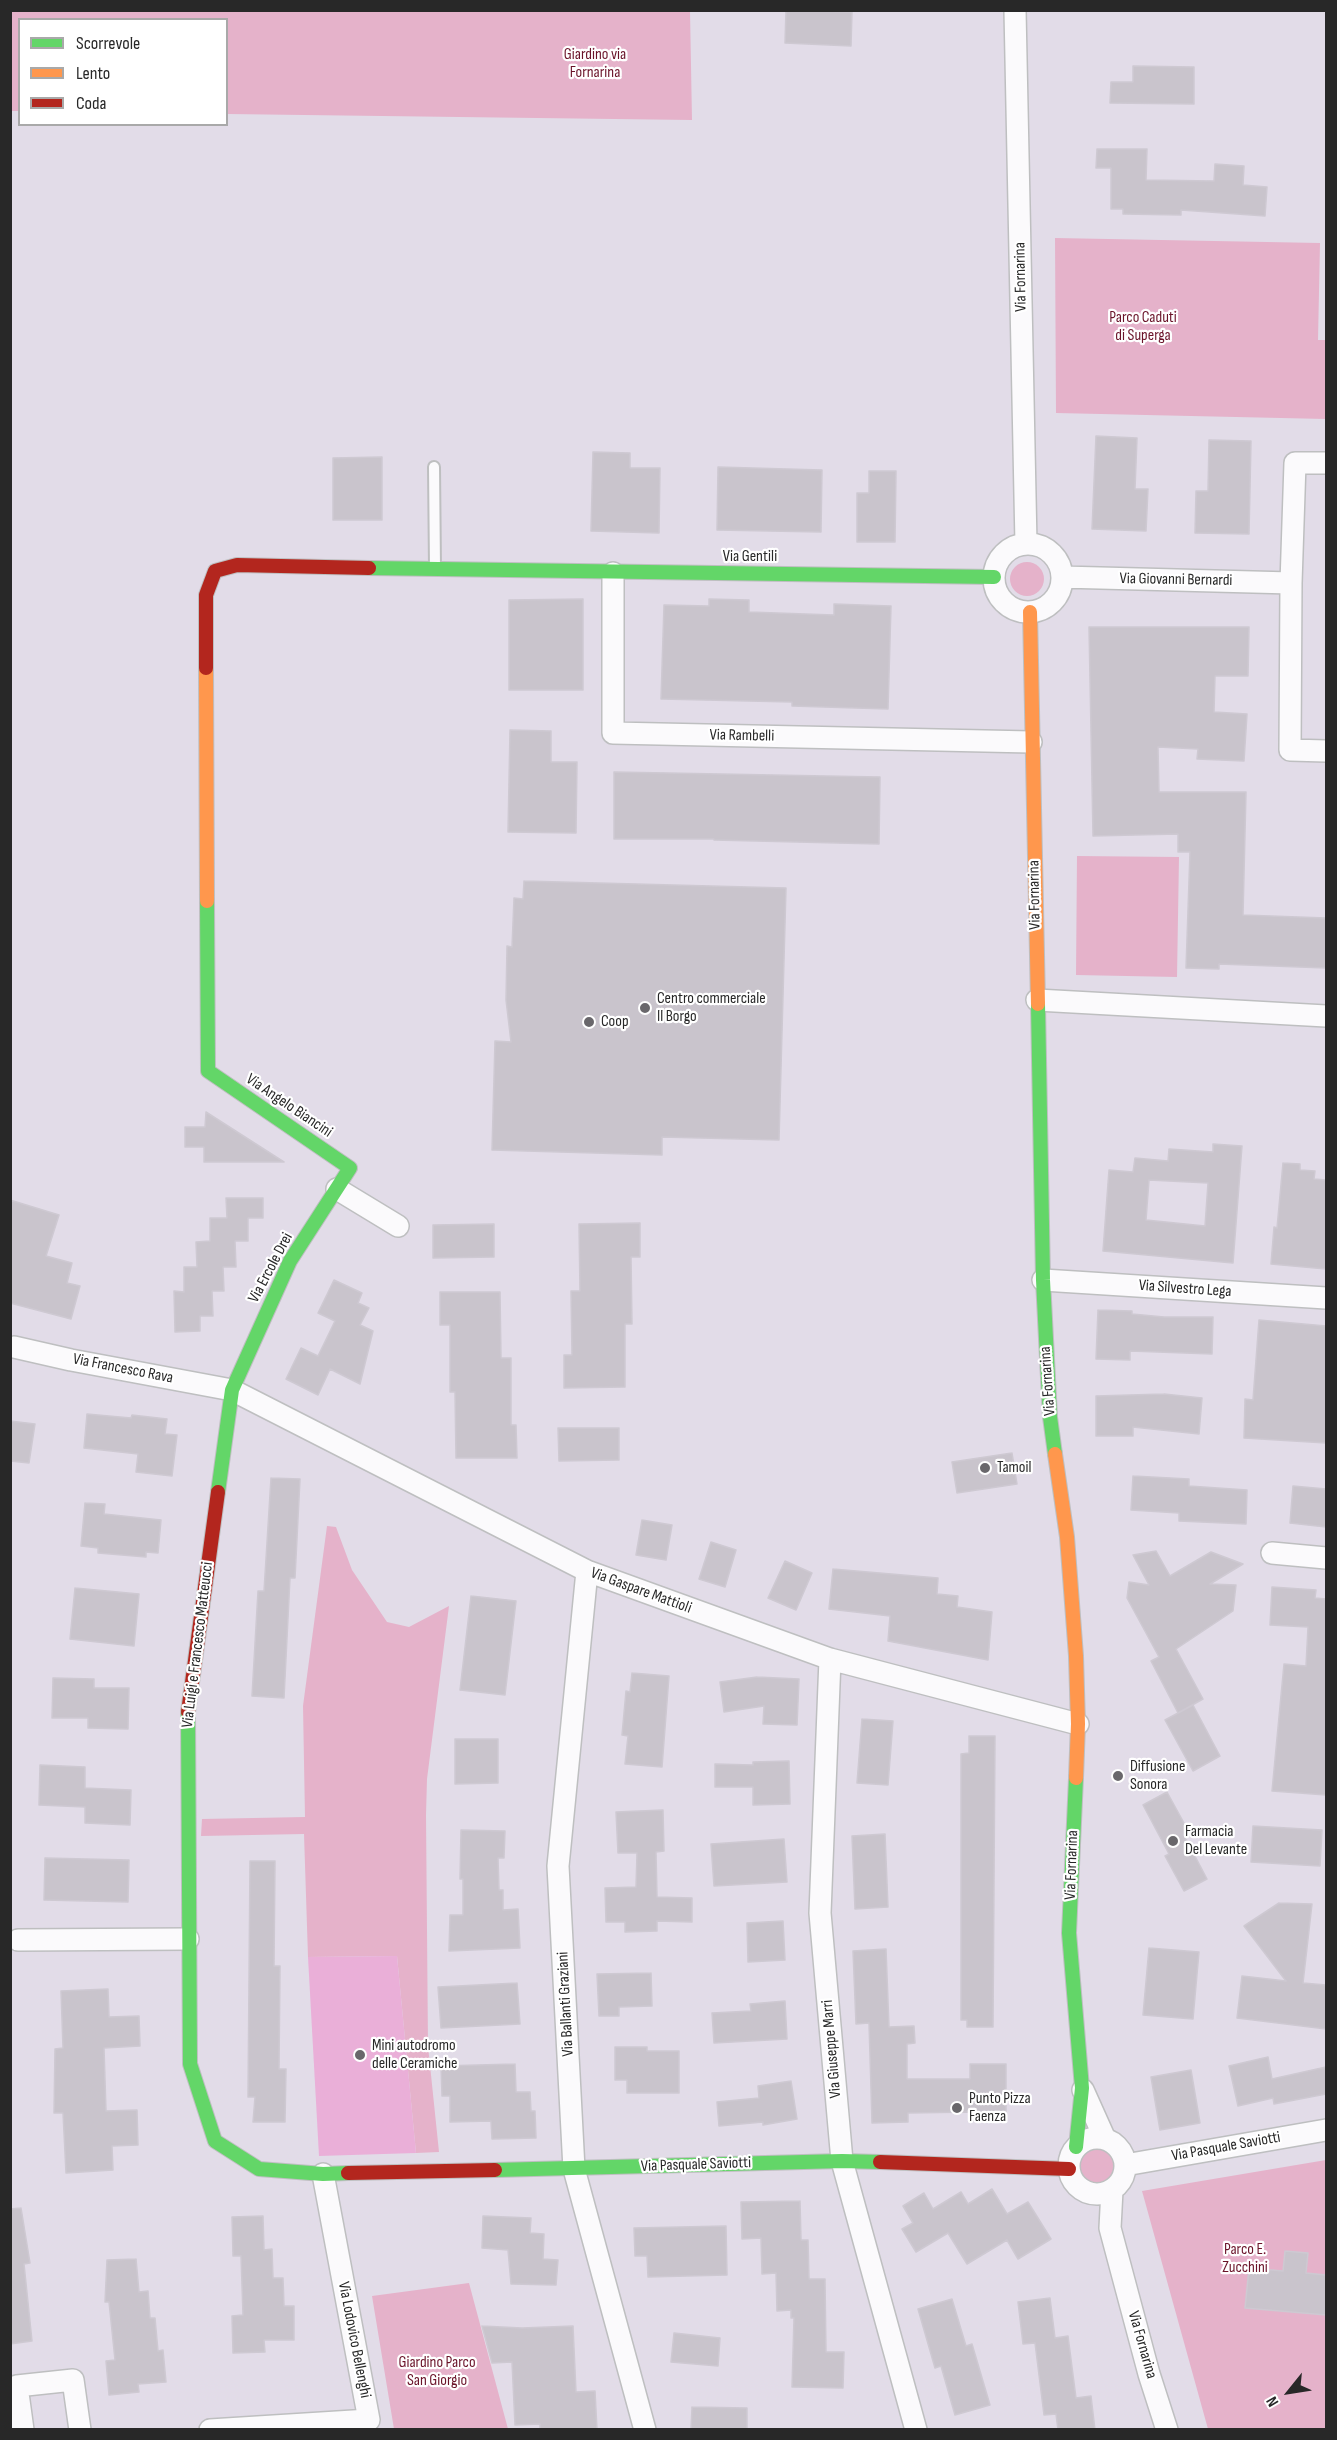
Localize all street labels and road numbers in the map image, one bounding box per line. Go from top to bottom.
street label: Via Fornarina [1011,242,1031,312]
street label: Via Gentili [723,547,777,567]
street label: Via Giovanni Bernardi [1119,569,1233,591]
street label: Via Rambelli [709,726,775,746]
street label: Via Fornarina [1025,860,1045,930]
street label: Via Angelo Biancini [242,1070,336,1142]
street label: Via Ercole Drei [245,1230,297,1306]
street label: Via Silvestro Lega [1138,1276,1232,1302]
street label: Via Fornarina [1036,1346,1060,1416]
street label: Via Francesco Rava [71,1350,175,1388]
street label: Via Luigi e Francesco Matteucci [178,1561,218,1729]
street label: Via Gaspare Mattioli [588,1564,694,1618]
street label: Via Fornarina [1061,1830,1083,1900]
street label: Via Ballanti Graziani [554,1951,578,2057]
street label: Via Giuseppe Marri [818,1999,846,2099]
street label: Via Pasquale Saviotti [1170,2128,1282,2166]
street label: Via Pasquale Saviotti [641,2153,751,2177]
street label: Via Lodovico Bellenghi [333,2280,375,2400]
street label: Via Fornarina [1123,2309,1161,2381]

